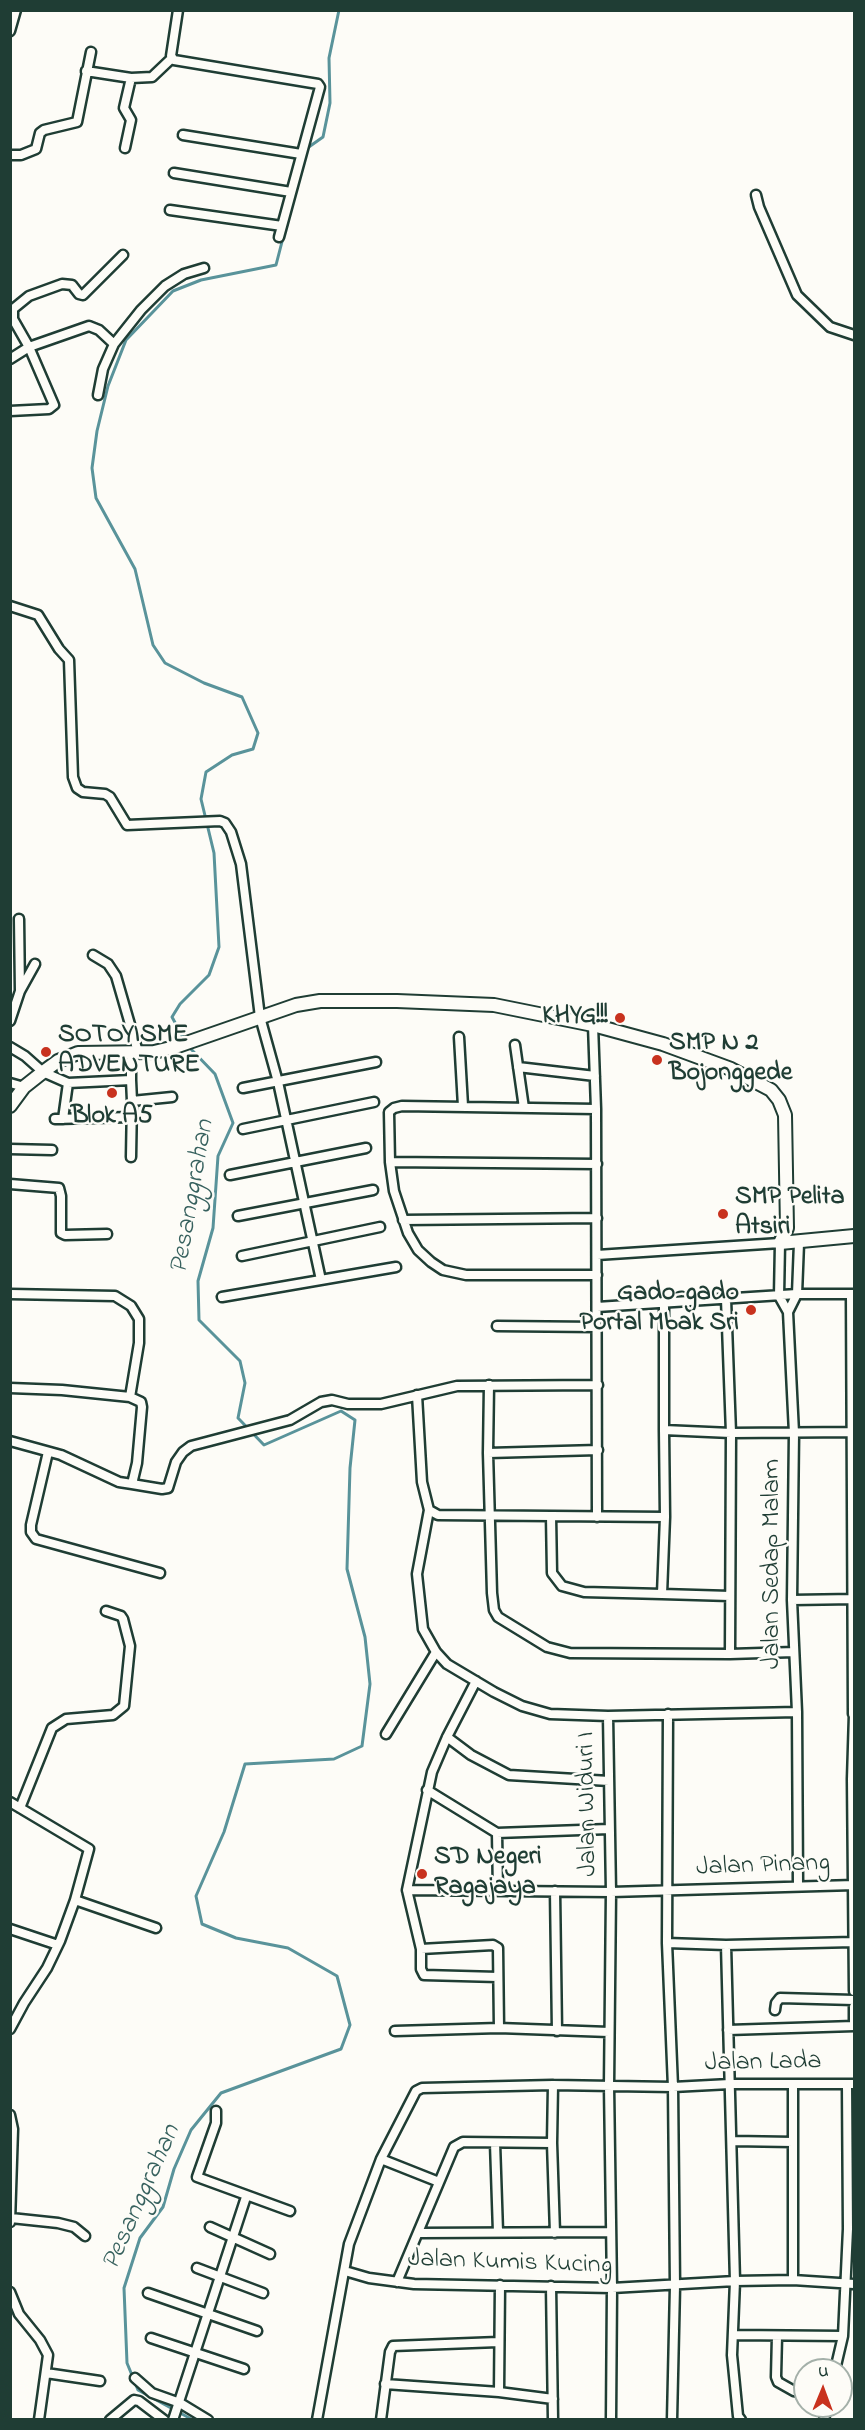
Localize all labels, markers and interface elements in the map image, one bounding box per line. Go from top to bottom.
place label: KHYG!!! [542,1002,608,1034]
marker: KHYG!!! [613,1011,627,1025]
place label: SOTOYISME ADVENTURE [58,1021,200,1082]
place label: SMP N 2 Bojonggede [669,1029,792,1090]
marker: SOTOYISME ADVENTURE [39,1045,53,1059]
marker: SMP N 2 Bojonggede [650,1053,664,1067]
marker: Blok A5 [105,1086,119,1100]
place label: Blok A5 [71,1102,153,1134]
water label: Pesanggrahan [165,1118,223,1276]
place label: SMP Pelita Atsiri [735,1183,844,1244]
marker: SMP Pelita Atsiri [716,1207,730,1221]
place label: Gado-gado Portal Mbak Sri [579,1279,739,1340]
marker: Gado-gado Portal Mbak Sri [744,1303,758,1317]
street label: Jalan Sedap Malam [758,1459,790,1669]
street label: Jalan Widuri I [572,1731,606,1877]
place label: SD Negeri Ragajaya [434,1843,542,1904]
street label: Jalan Pinang [695,1849,831,1885]
marker: SD Negeri Ragajaya [415,1867,429,1881]
street label: Jalan Lada [704,2047,822,2081]
water label: Pesanggrahan [97,2120,189,2276]
street label: Jalan Kumis Kucing [407,2245,613,2283]
north arrow [793,2358,853,2418]
text: U [818,2360,829,2384]

